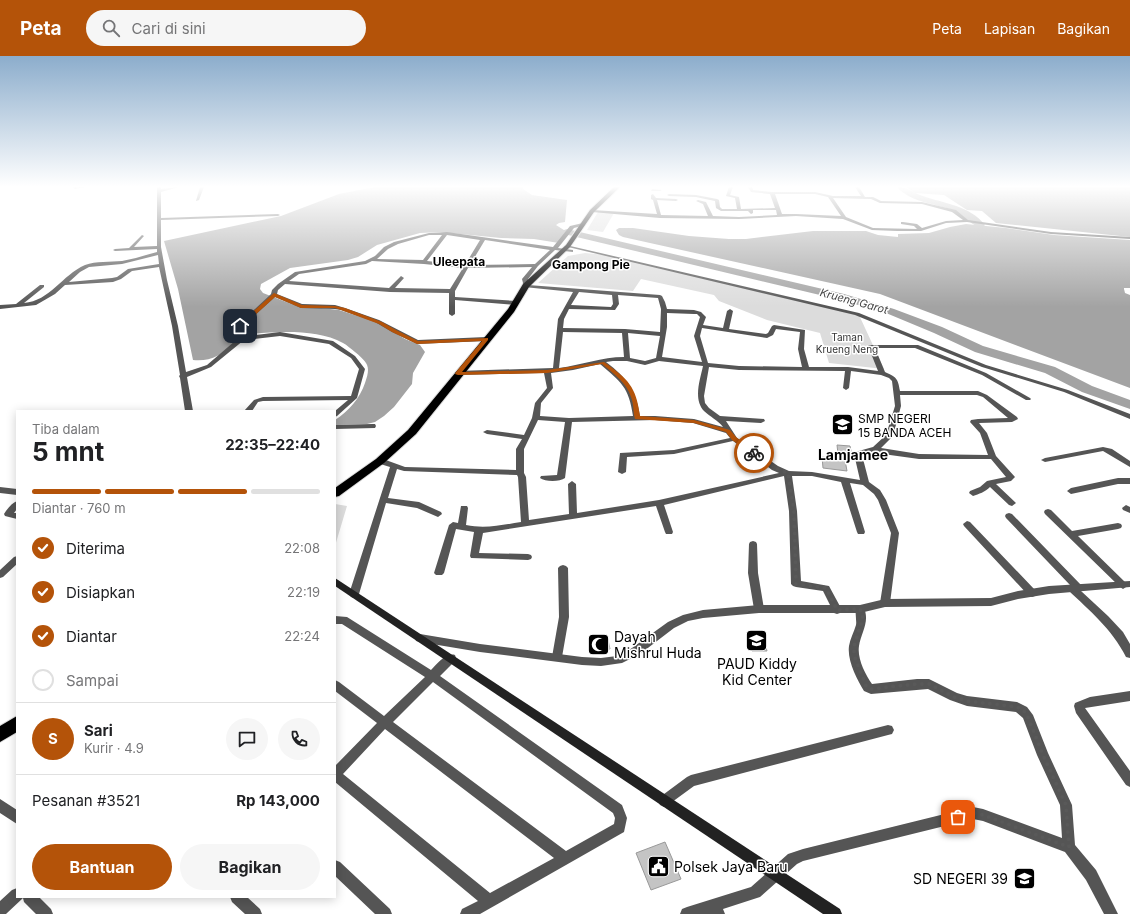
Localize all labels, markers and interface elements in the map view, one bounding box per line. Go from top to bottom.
search box [86,10,366,46]
text: Peta [20,17,62,40]
icon: search [100,17,122,39]
text: Cari di sini [132,19,206,38]
text: Peta [932,20,962,37]
text: Lapisan [984,20,1035,37]
text: Bagikan [1057,20,1110,37]
district label: Uleepata [433,254,485,269]
district label: Gampong Pie [552,257,630,272]
water label: Krueng Garot [818,285,890,317]
pin [223,309,257,343]
icon: home [229,315,251,337]
park label: Taman Krueng Neng [816,331,878,355]
place label: SMP NEGERI 15 BANDA ACEH [858,411,951,440]
school or university icon: SMP NEGERI 15 BANDA ACEH [830,412,856,438]
text: Tiba dalam [32,421,100,437]
courier [734,433,774,473]
text: 22:35–22:40 [225,435,320,454]
text: 5 mnt [32,436,104,467]
icon: bike [743,442,765,464]
district label: Lamjamee [818,446,888,463]
text: Diantar · 760 m [32,500,126,516]
icon: check [32,537,54,559]
text: Diterima [66,539,125,558]
text: 22:08 [284,540,320,556]
icon: check [32,581,54,603]
text: Disiapkan [66,583,135,602]
text: 22:19 [287,584,320,600]
icon: check [32,625,54,647]
text: Diantar [66,627,117,646]
text: 22:24 [284,628,320,644]
place label: Dayah Mishrul Huda [614,628,702,661]
school or university icon: PAUD Kiddy Kid Center [744,628,770,654]
mosque icon: Dayah Mishrul Huda [586,631,612,657]
place label: PAUD Kiddy Kid Center [717,655,797,688]
text: Sampai [66,671,119,690]
button: chat [226,718,268,760]
button: phone [278,718,320,760]
text: Sari [84,721,113,740]
text: S [48,729,58,748]
text: Kurir · 4.9 [84,740,144,756]
text: Pesanan #3521 [32,791,140,810]
text: Rp 143,000 [236,791,320,810]
pin [941,800,975,834]
icon: bag [947,806,969,828]
button: Bantuan [32,844,172,890]
button: Bagikan [180,844,320,890]
public building icon: Polsek Jaya Baru [645,853,671,879]
place label: Polsek Jaya Baru [674,858,788,875]
school or university icon: SD NEGERI 39 [1011,865,1037,891]
place label: SD NEGERI 39 [913,870,1008,887]

